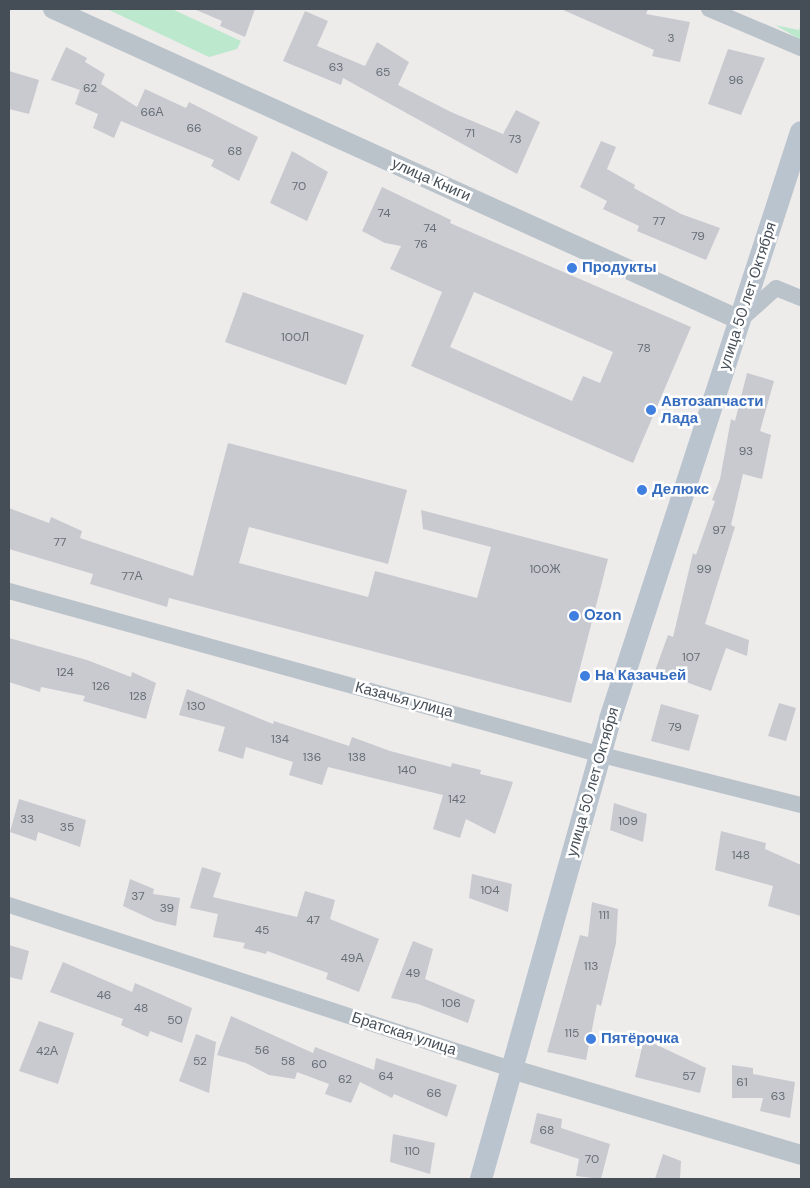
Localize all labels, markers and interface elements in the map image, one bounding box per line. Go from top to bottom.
house number: 3 [667,32,675,46]
house number: 63 [329,61,343,75]
house number: 65 [376,66,390,80]
house number: 96 [728,74,744,88]
house number: 62 [83,82,97,96]
house number: 66А [140,106,164,120]
house number: 66 [186,122,202,136]
house number: 71 [465,127,475,141]
house number: 73 [508,133,522,147]
house number: 68 [228,145,242,159]
street label: улица Книги [389,155,473,205]
house number: 70 [292,180,306,194]
house number: 74 [378,207,390,221]
house number: 77 [653,215,665,229]
street label: улица 50 лет Октября [716,220,780,372]
house number: 74 [424,222,436,236]
house number: 79 [691,230,705,244]
house number: 76 [414,238,428,252]
place label: Продукты [582,259,657,277]
marker: Продукты [566,262,578,274]
house number: 100Л [281,331,309,345]
house number: 78 [637,342,651,356]
place label: Автозапчасти Лада [661,392,764,427]
marker: Автозапчасти Лада [645,404,657,416]
house number: 93 [739,445,753,459]
place label: Делюкс [652,481,709,499]
marker: Делюкс [636,484,648,496]
house number: 97 [712,524,726,538]
house number: 77 [54,536,66,550]
house number: 100Ж [529,563,561,577]
house number: 99 [696,563,712,577]
house number: 77А [122,570,142,584]
place label: Ozon [584,607,622,625]
marker: Ozon [568,610,580,622]
house number: 107 [682,651,700,665]
house number: 124 [56,666,74,680]
place label: На Казачьей [595,667,686,685]
marker: На Казачьей [579,670,591,682]
street label: Казачья улица [353,678,455,722]
house number: 126 [92,680,110,694]
house number: 128 [129,690,147,704]
house number: 130 [186,700,206,714]
street label: улица 50 лет Октября [563,705,623,859]
house number: 79 [668,721,682,735]
house number: 134 [271,733,289,747]
house number: 136 [303,751,321,765]
house number: 138 [348,751,366,765]
house number: 140 [397,764,417,778]
house number: 142 [448,793,466,807]
house number: 33 [20,813,34,827]
house number: 109 [618,815,638,829]
house number: 35 [60,821,74,835]
house number: 148 [732,849,750,863]
house number: 104 [480,884,500,898]
house number: 37 [131,890,145,904]
house number: 39 [160,902,174,916]
house number: 111 [598,909,610,923]
house number: 47 [306,914,320,928]
house number: 45 [255,924,269,938]
house number: 49А [341,952,363,966]
house number: 113 [584,960,598,974]
house number: 49 [406,967,420,981]
house number: 46 [97,989,111,1003]
house number: 106 [441,997,461,1011]
house number: 48 [134,1002,148,1016]
street label: Братская улица [349,1009,459,1059]
house number: 50 [167,1014,183,1028]
house number: 115 [565,1027,579,1041]
place label: Пятёрочка [601,1030,679,1048]
marker: Пятёрочка [585,1033,597,1045]
house number: 56 [255,1044,269,1058]
house number: 42А [36,1045,58,1059]
house number: 52 [193,1055,207,1069]
house number: 58 [281,1055,295,1069]
house number: 60 [311,1058,327,1072]
house number: 64 [379,1070,393,1084]
house number: 57 [682,1070,696,1084]
house number: 62 [338,1073,352,1087]
house number: 61 [736,1076,748,1090]
house number: 66 [426,1087,442,1101]
house number: 63 [771,1090,785,1104]
house number: 68 [540,1124,554,1138]
house number: 110 [404,1145,420,1159]
house number: 70 [585,1153,599,1167]

